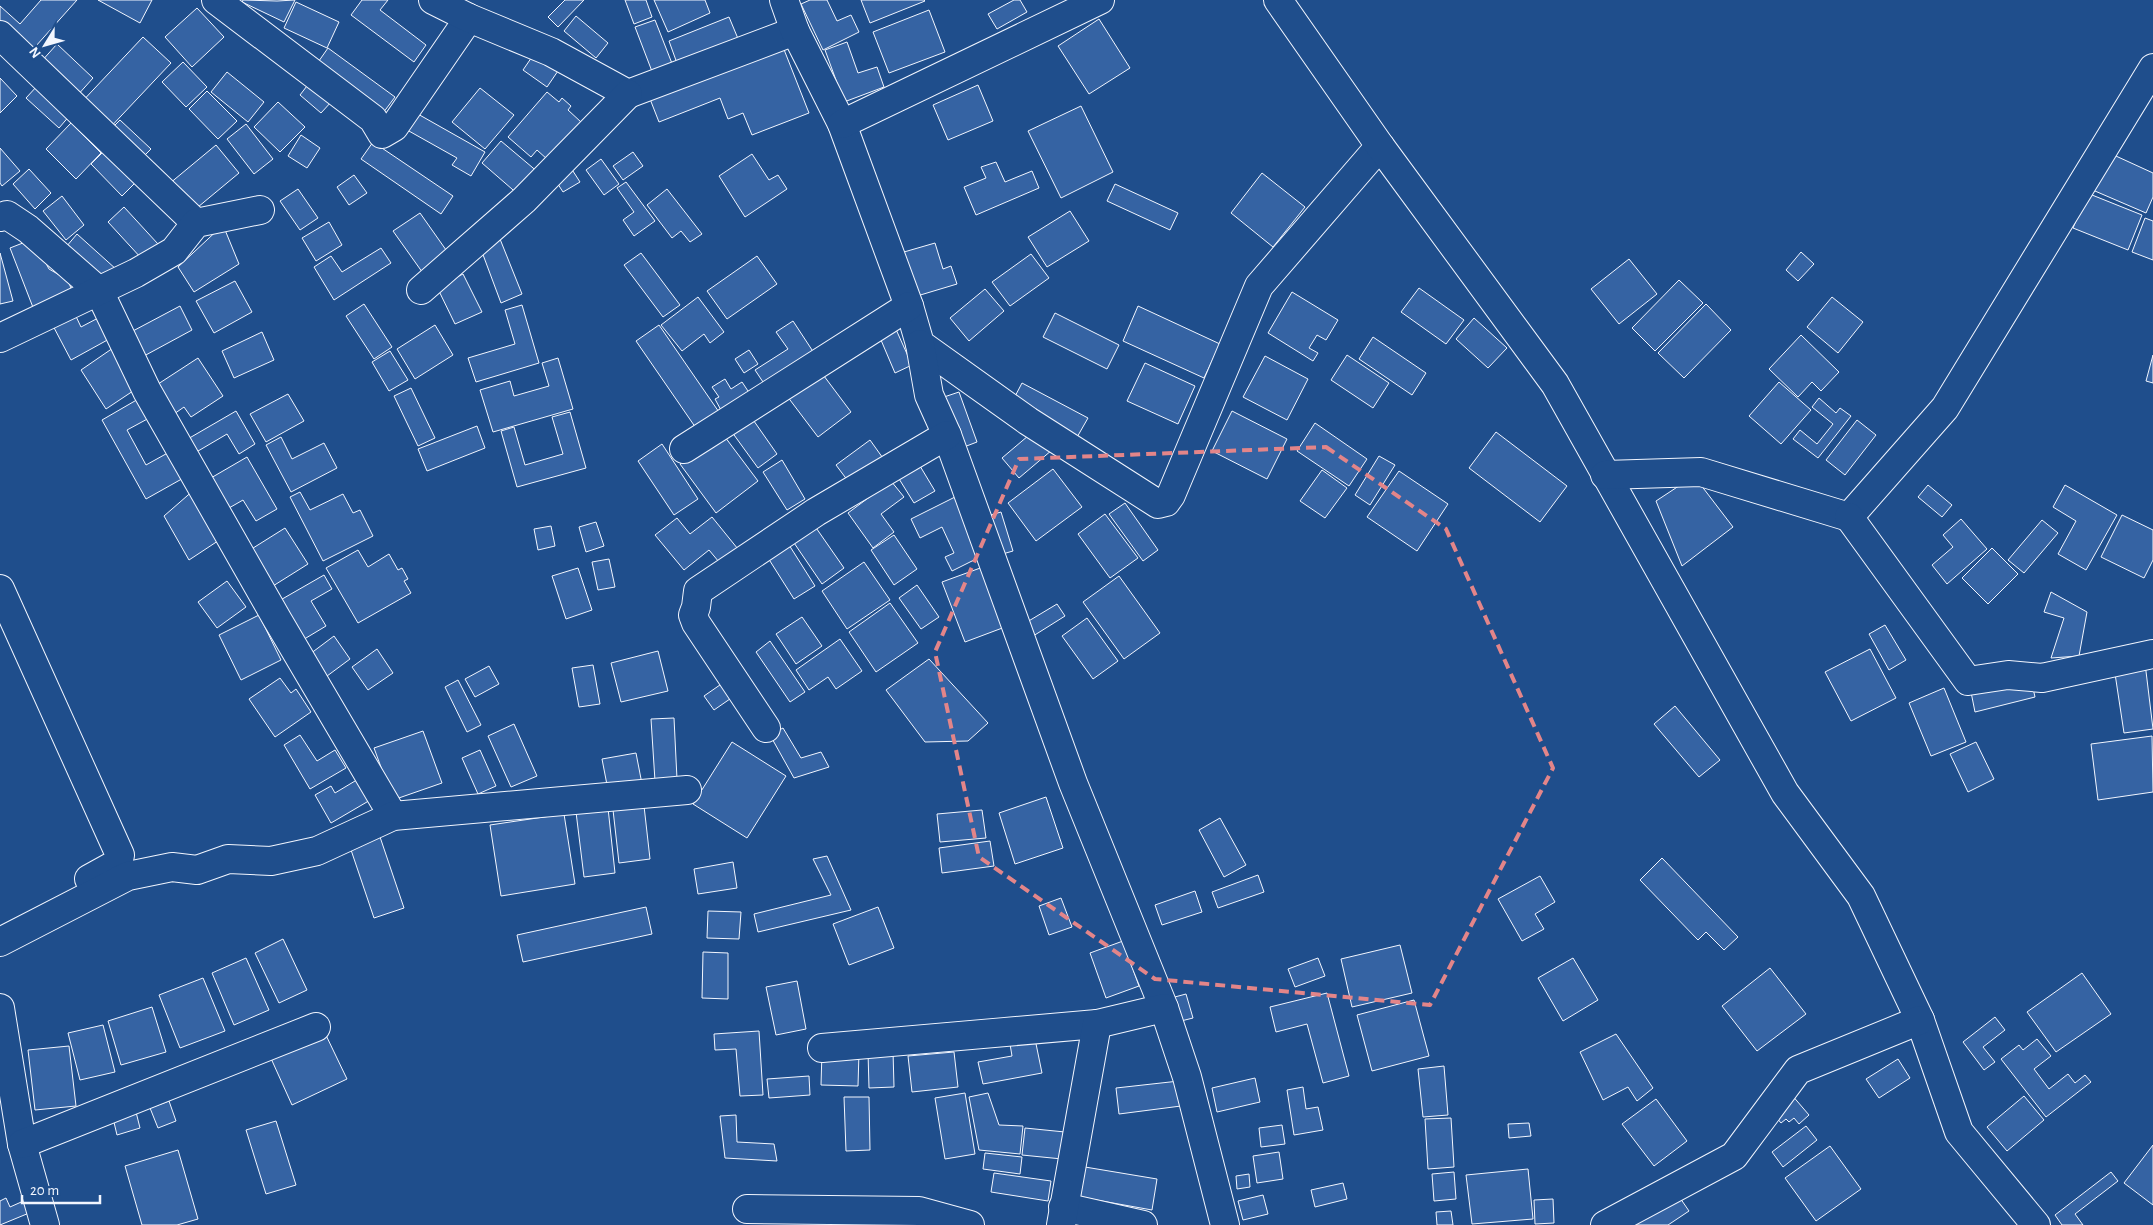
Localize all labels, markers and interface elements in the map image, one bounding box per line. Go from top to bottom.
north arrow [20,20,70,70]
text: N [27,44,44,60]
scale bar [22,1172,100,1204]
text: 20 m [30,1183,59,1198]

